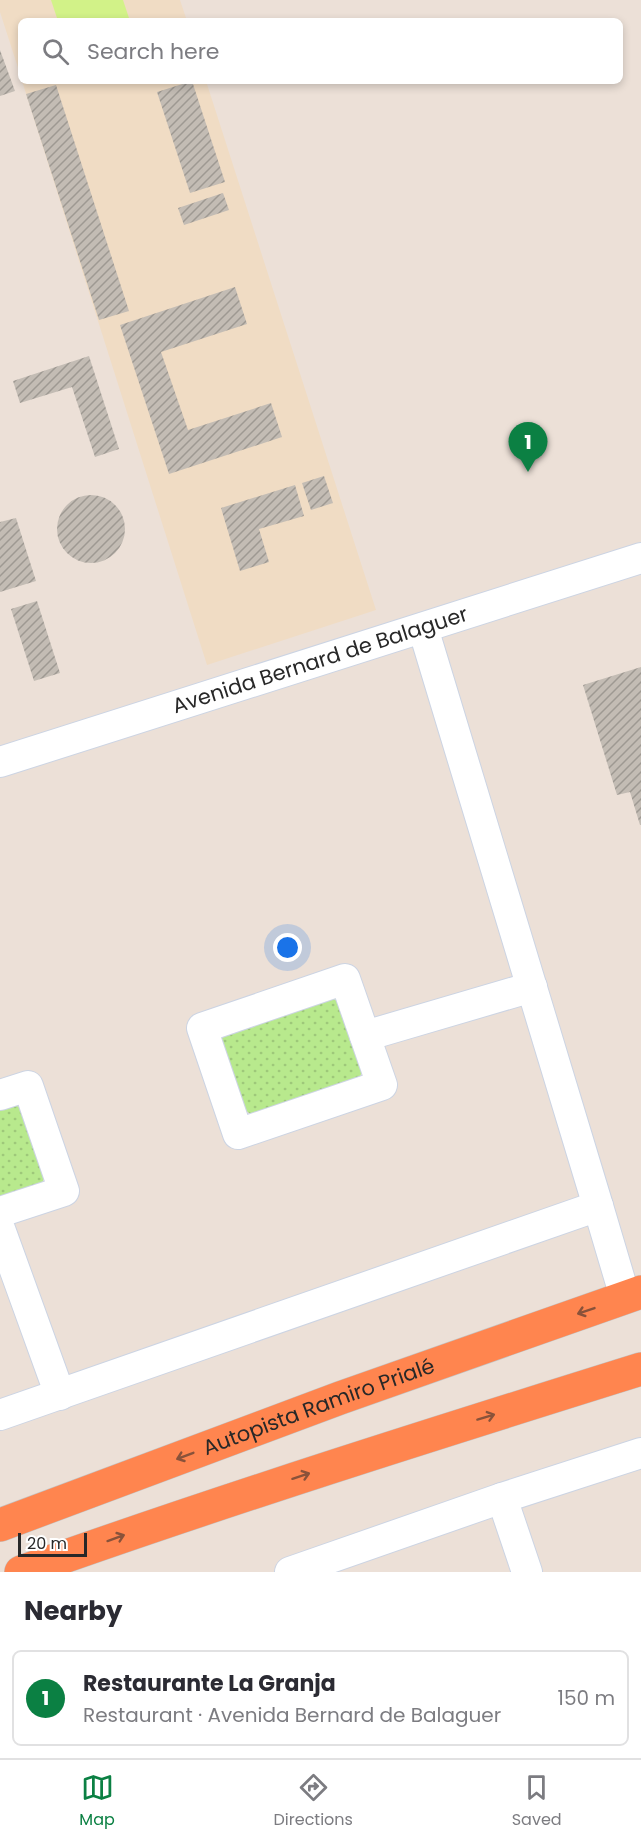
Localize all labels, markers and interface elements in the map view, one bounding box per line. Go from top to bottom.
search box [18,18,623,84]
icon: search [39,35,72,68]
text: Search here [87,36,220,67]
pin: 1 [508,422,548,472]
street label: Avenida Bernard de Balaguer [169,599,472,720]
your location [273,933,302,962]
one-way arrow [577,1307,596,1318]
street label: Autopista Ramiro Prialé [199,1351,438,1462]
one-way arrow [476,1411,495,1422]
one-way arrow [176,1451,195,1462]
one-way arrow [291,1470,310,1481]
scale bar [18,1530,87,1558]
text: 20 m [27,1532,67,1555]
one-way arrow [106,1532,125,1543]
text: Nearby [24,1593,122,1629]
text: Restaurante La Granja [83,1668,336,1699]
text: 1 [42,1684,49,1712]
text: 150 m [558,1684,615,1712]
text: Restaurant · Avenida Bernard de Balaguer [83,1701,501,1729]
tab: Map [79,1771,115,1832]
tab: Directions [274,1771,353,1832]
tab: Saved [512,1771,562,1832]

